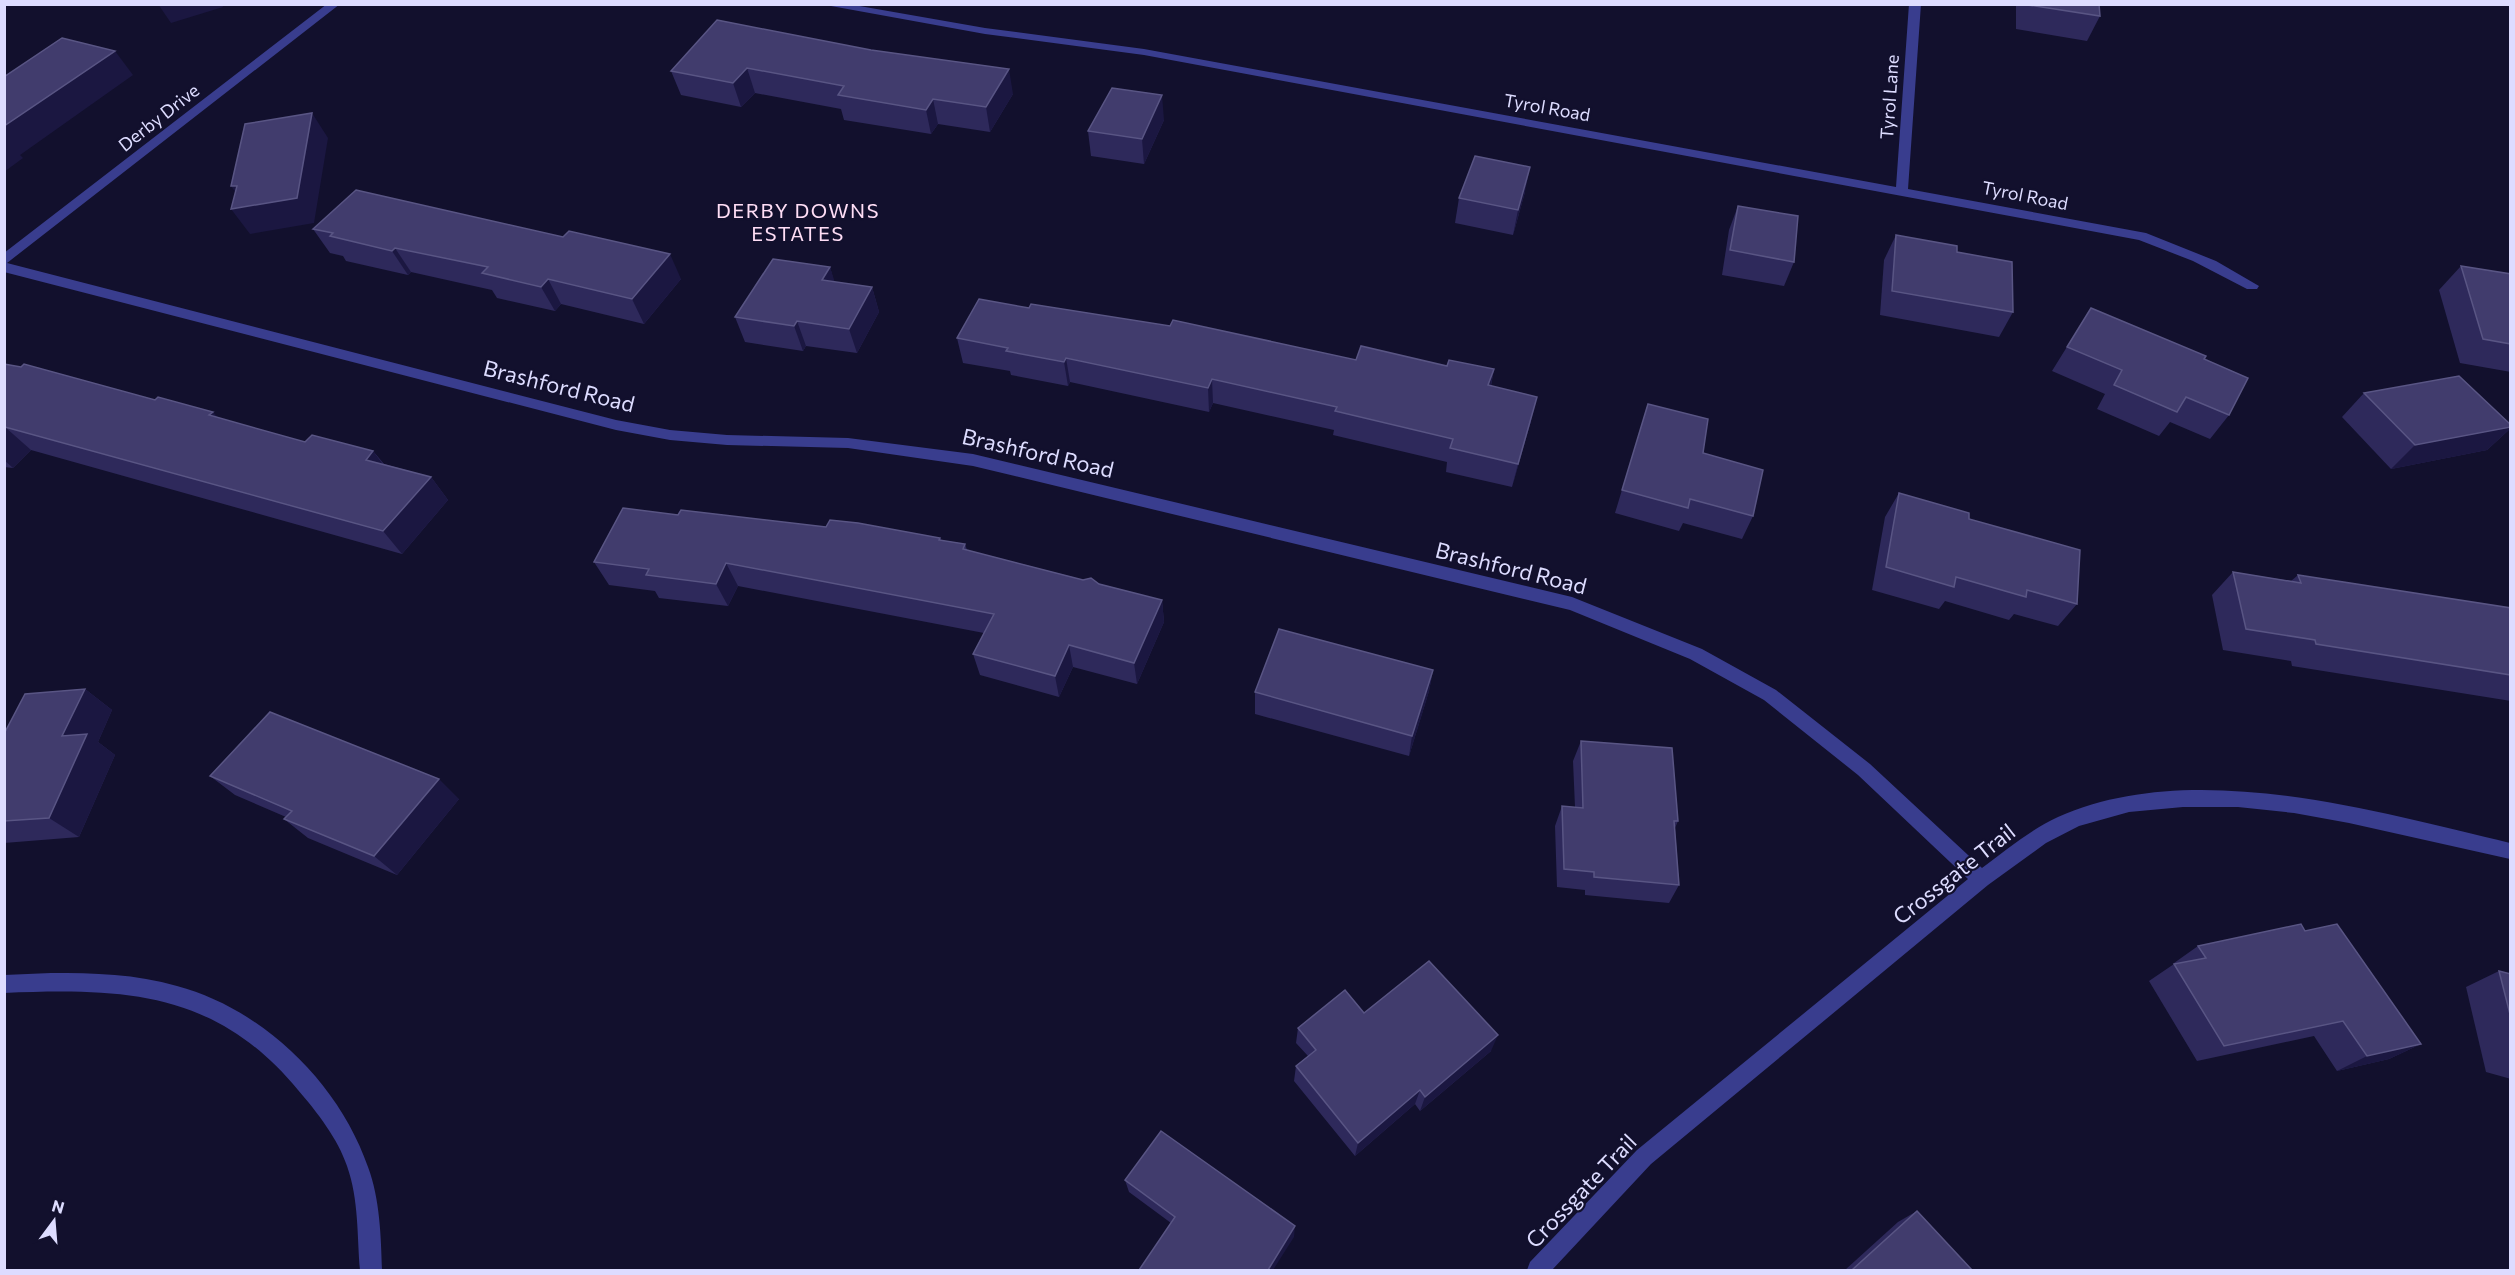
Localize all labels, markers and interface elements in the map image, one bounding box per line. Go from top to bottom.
street label: Tyrol Lane [1875,54,1903,140]
street label: Derby Drive [114,79,203,156]
street label: Tyrol Road [1502,89,1592,125]
street label: Tyrol Road [1980,176,2070,214]
district label: DERBY DOWNS ESTATES [716,198,880,245]
street label: Brashford Road [481,354,638,417]
street label: Brashford Road [960,422,1117,483]
street label: Brashford Road [1433,536,1590,599]
street label: Crossgate Trail [1887,817,2020,930]
street label: Crossgate Trail [1520,1128,1642,1253]
north arrow [24,1191,84,1251]
text: N [50,1195,67,1217]

